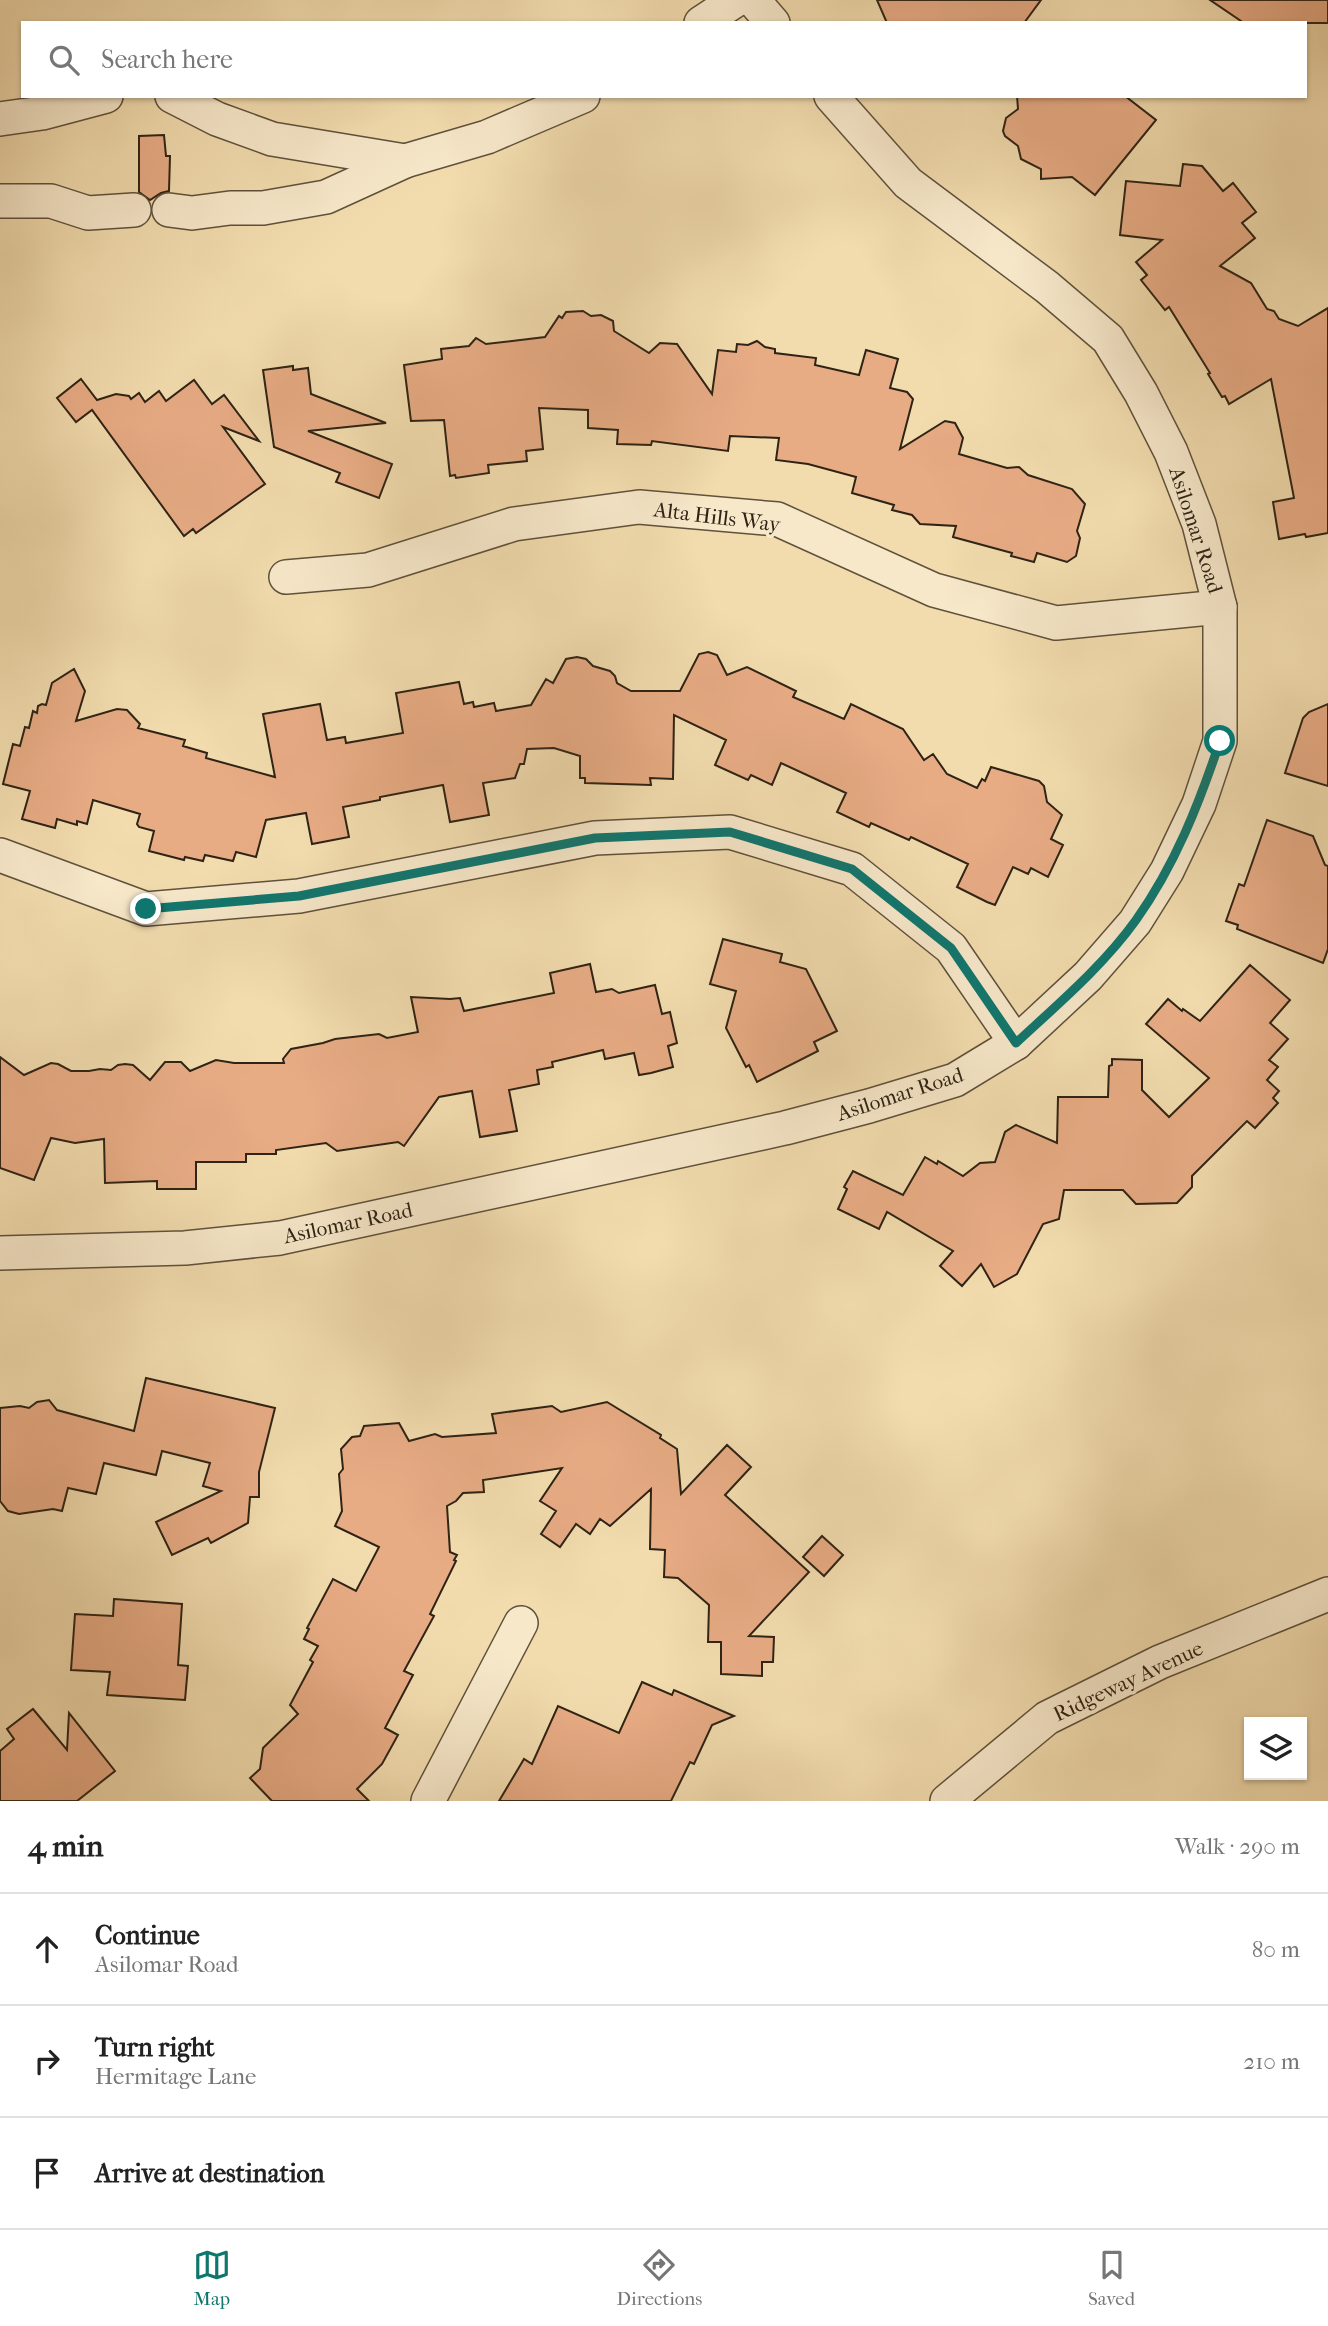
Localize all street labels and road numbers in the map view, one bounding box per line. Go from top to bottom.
street label: Asilomar Road [1164,463,1228,597]
street label: Alta Hills Way [651,497,783,537]
street label: Asilomar Road [833,1062,967,1126]
street label: Asilomar Road [280,1198,415,1249]
street label: Ridgeway Avenue [1049,1636,1207,1726]

